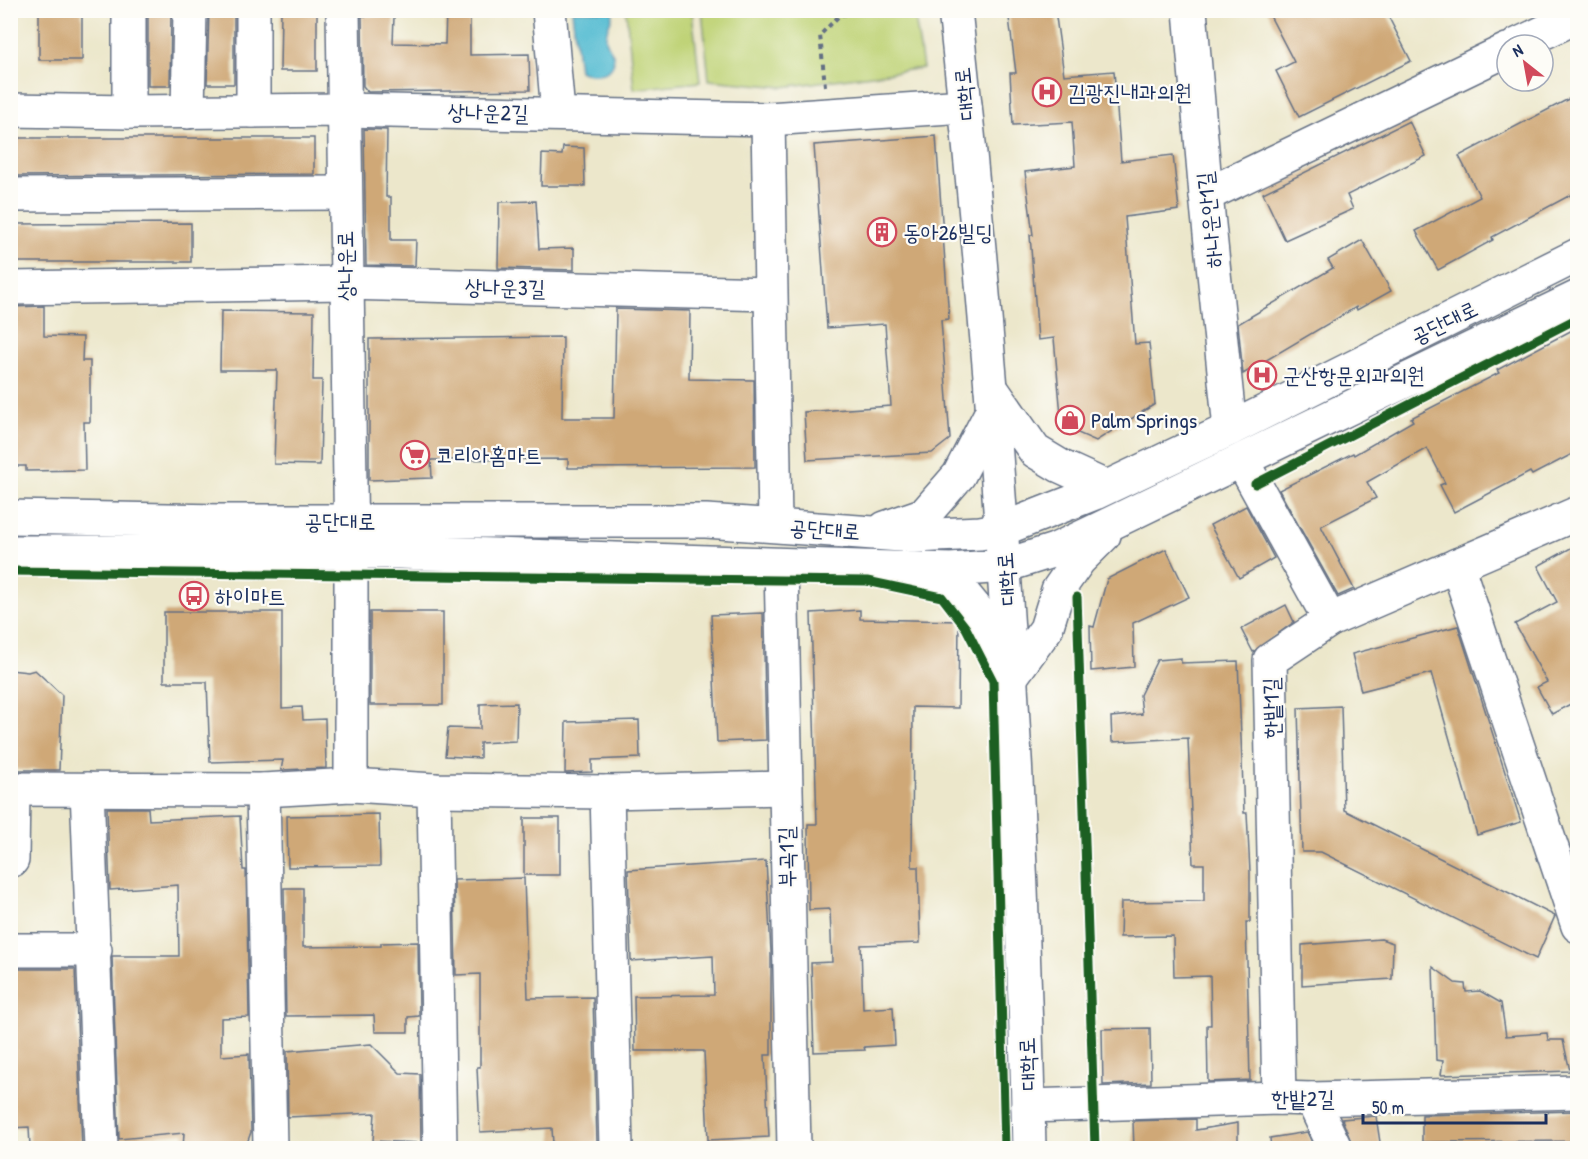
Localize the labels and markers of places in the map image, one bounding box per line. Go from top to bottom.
hospital icon: 김광진내과의원 [1031,76,1063,108]
place label: 김광진내과의원 [1068,77,1192,107]
building icon: 동아26빌딩 [866,216,898,248]
place label: 동아26빌딩 [903,217,993,247]
hospital icon: 군산항문외과의원 [1246,359,1278,391]
place label: 군산항문외과의원 [1283,360,1425,390]
shop icon: Palm Springs [1054,404,1086,436]
place label: Palm Springs [1091,405,1197,435]
supermarket icon: 코리아홈마트 [399,439,431,471]
place label: 코리아홈마트 [436,440,542,470]
bus stop icon: 하이마트 [178,580,210,612]
place label: 하이마트 [215,581,286,611]

